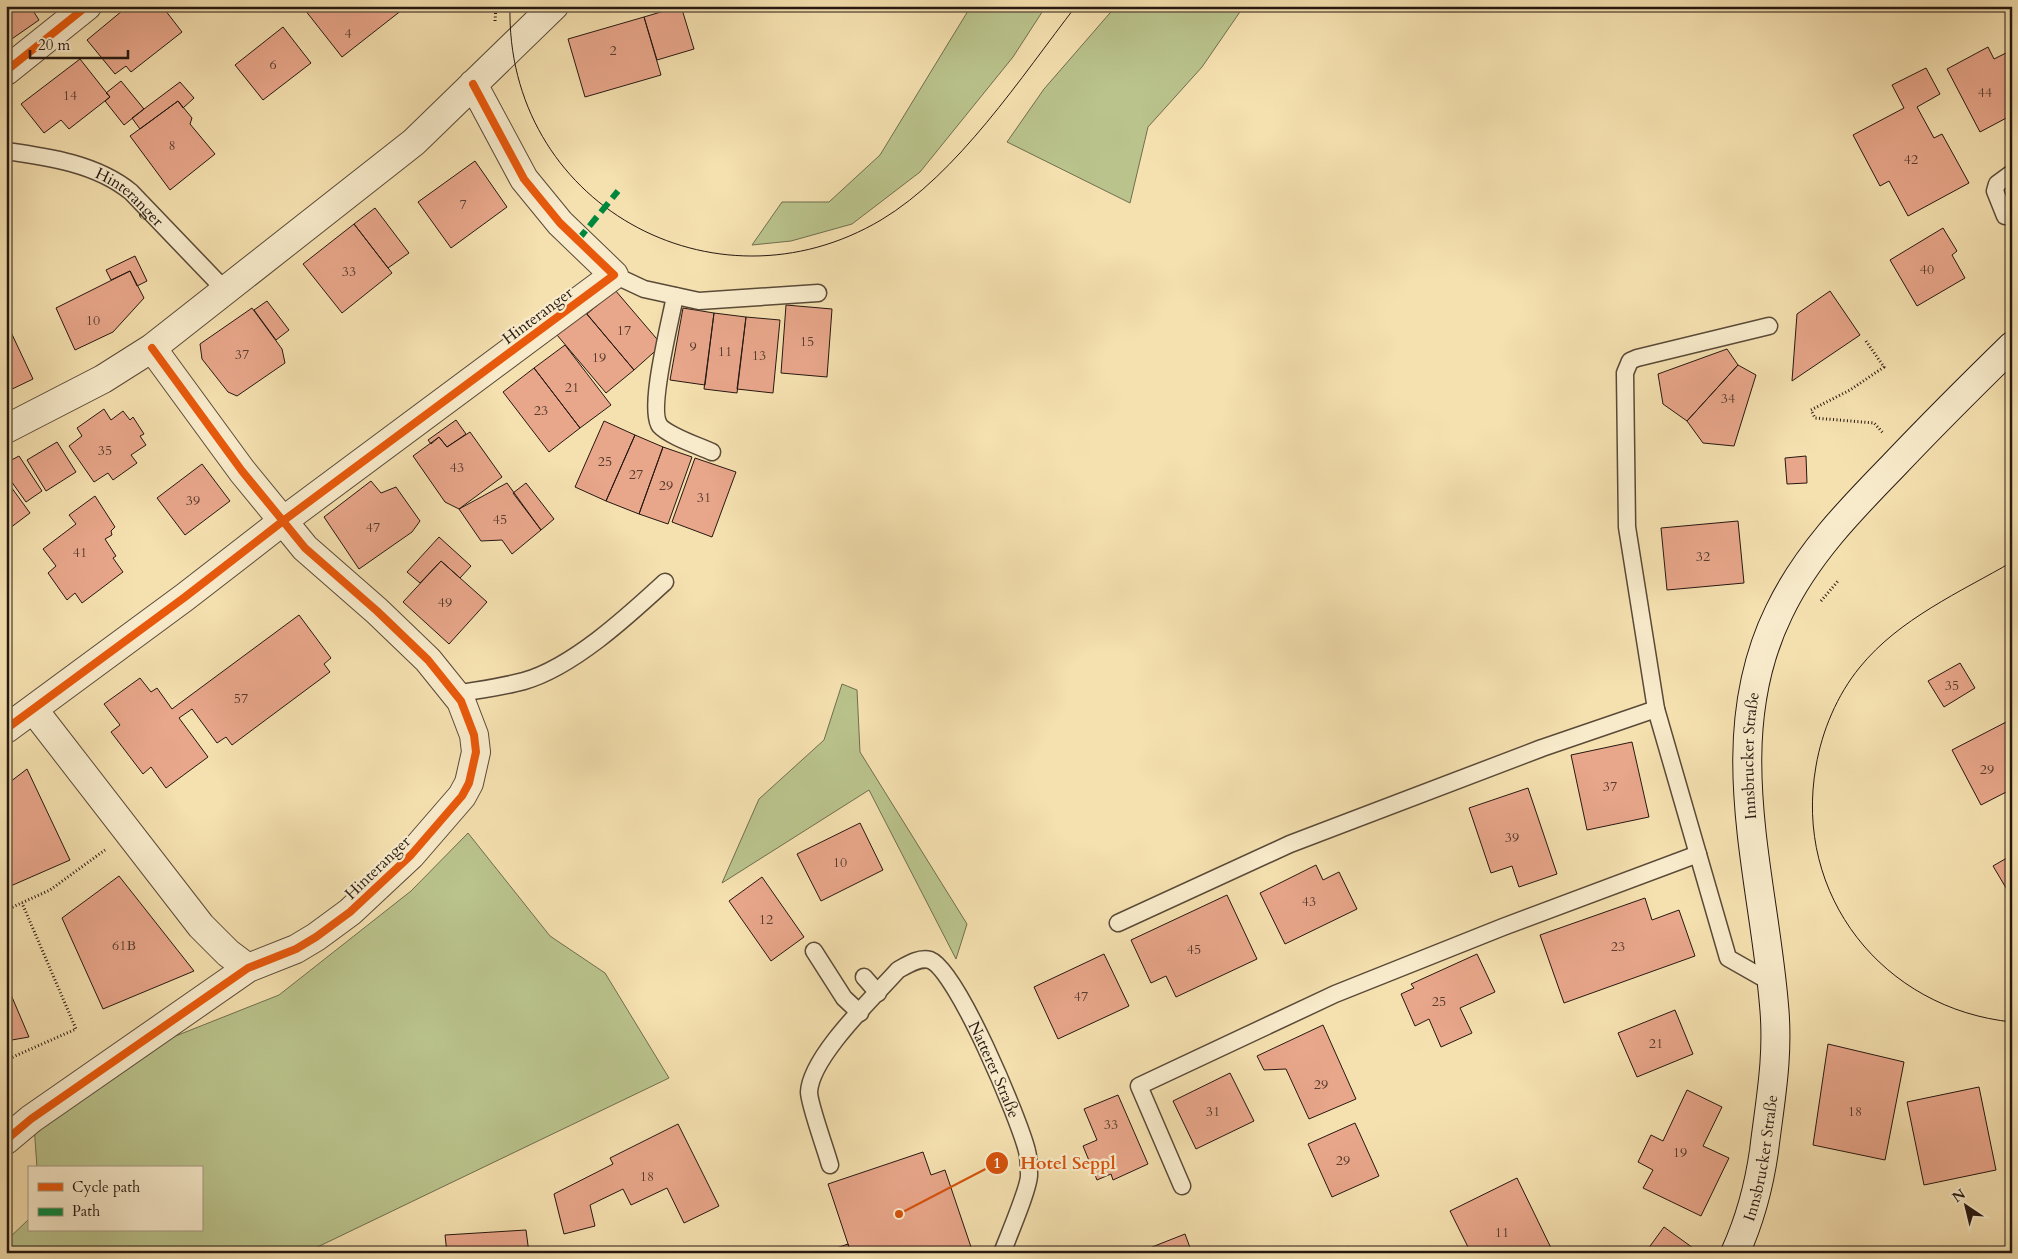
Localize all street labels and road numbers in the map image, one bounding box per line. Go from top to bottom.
street label: Hinteranger [92,163,168,232]
street label: Hinteranger [498,282,578,350]
street label: Innsbrucker Straße [1737,690,1765,821]
street label: Hinteranger [340,831,415,905]
street label: Natterer Straße [963,1018,1025,1122]
street label: Innsbrucker Straße [1738,1093,1783,1224]

